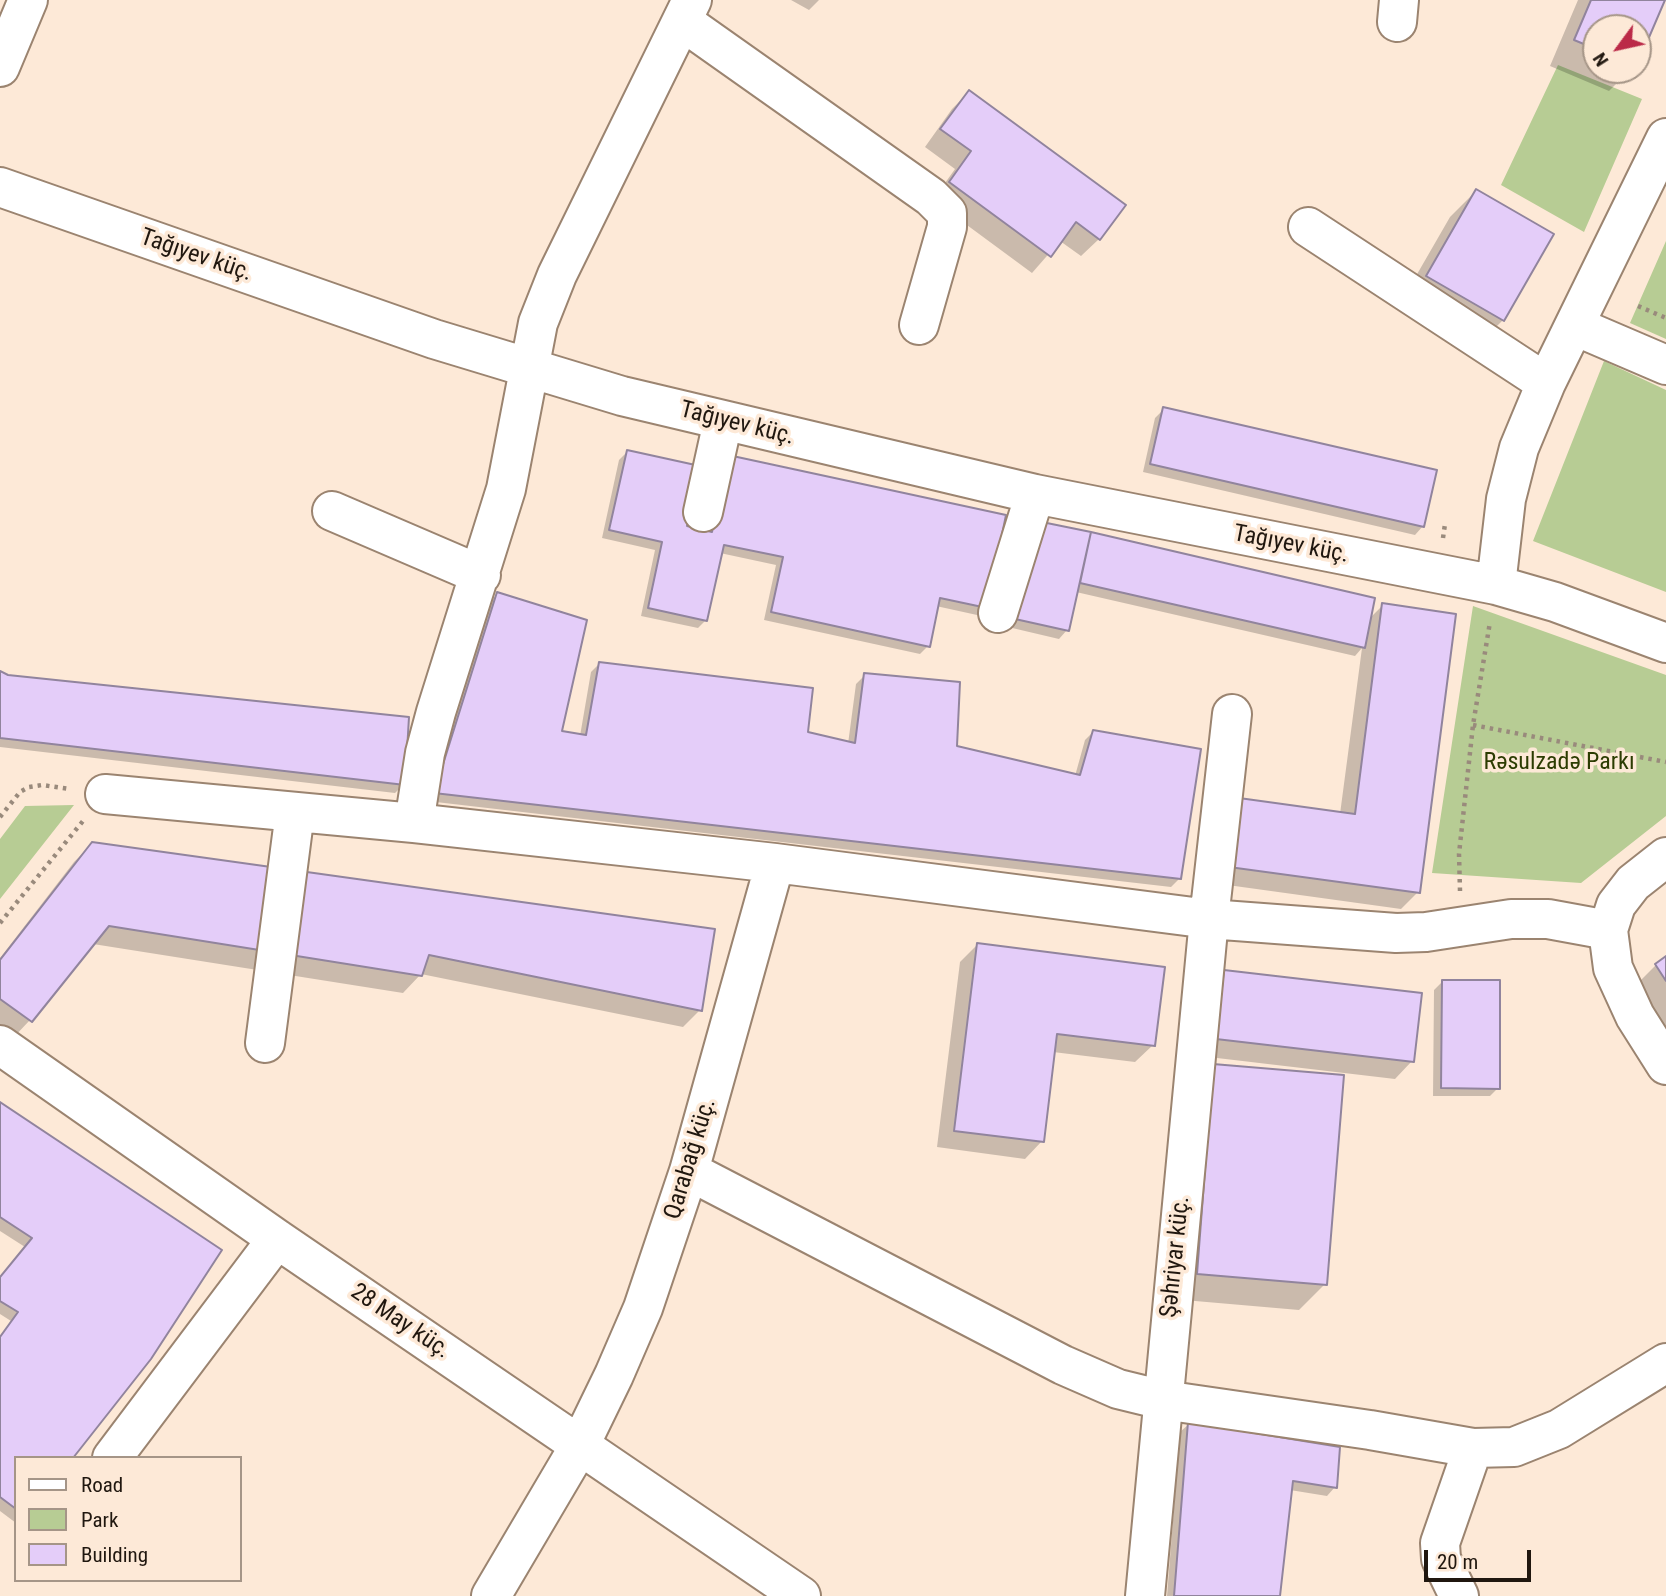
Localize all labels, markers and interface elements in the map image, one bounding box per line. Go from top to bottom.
north arrow [1582,14,1652,84]
text: N [1588,48,1613,71]
street label: Tağıyev küç. [136,223,256,289]
street label: Tağıyev küç. [677,396,797,452]
street label: Tağıyev küç. [1231,520,1351,570]
park label: Rəsulzadə Parkı [1483,749,1635,777]
street label: Qarabağ küç. [659,1095,723,1223]
street label: Şəhriyar küç. [1155,1195,1197,1319]
street label: 28 May küç. [345,1278,455,1366]
legend [14,1456,242,1582]
text: Road [81,1473,123,1497]
text: Park [81,1508,118,1532]
scale bar [1428,1536,1535,1580]
text: Building [81,1543,148,1567]
text: 20 m [1437,1550,1478,1574]

